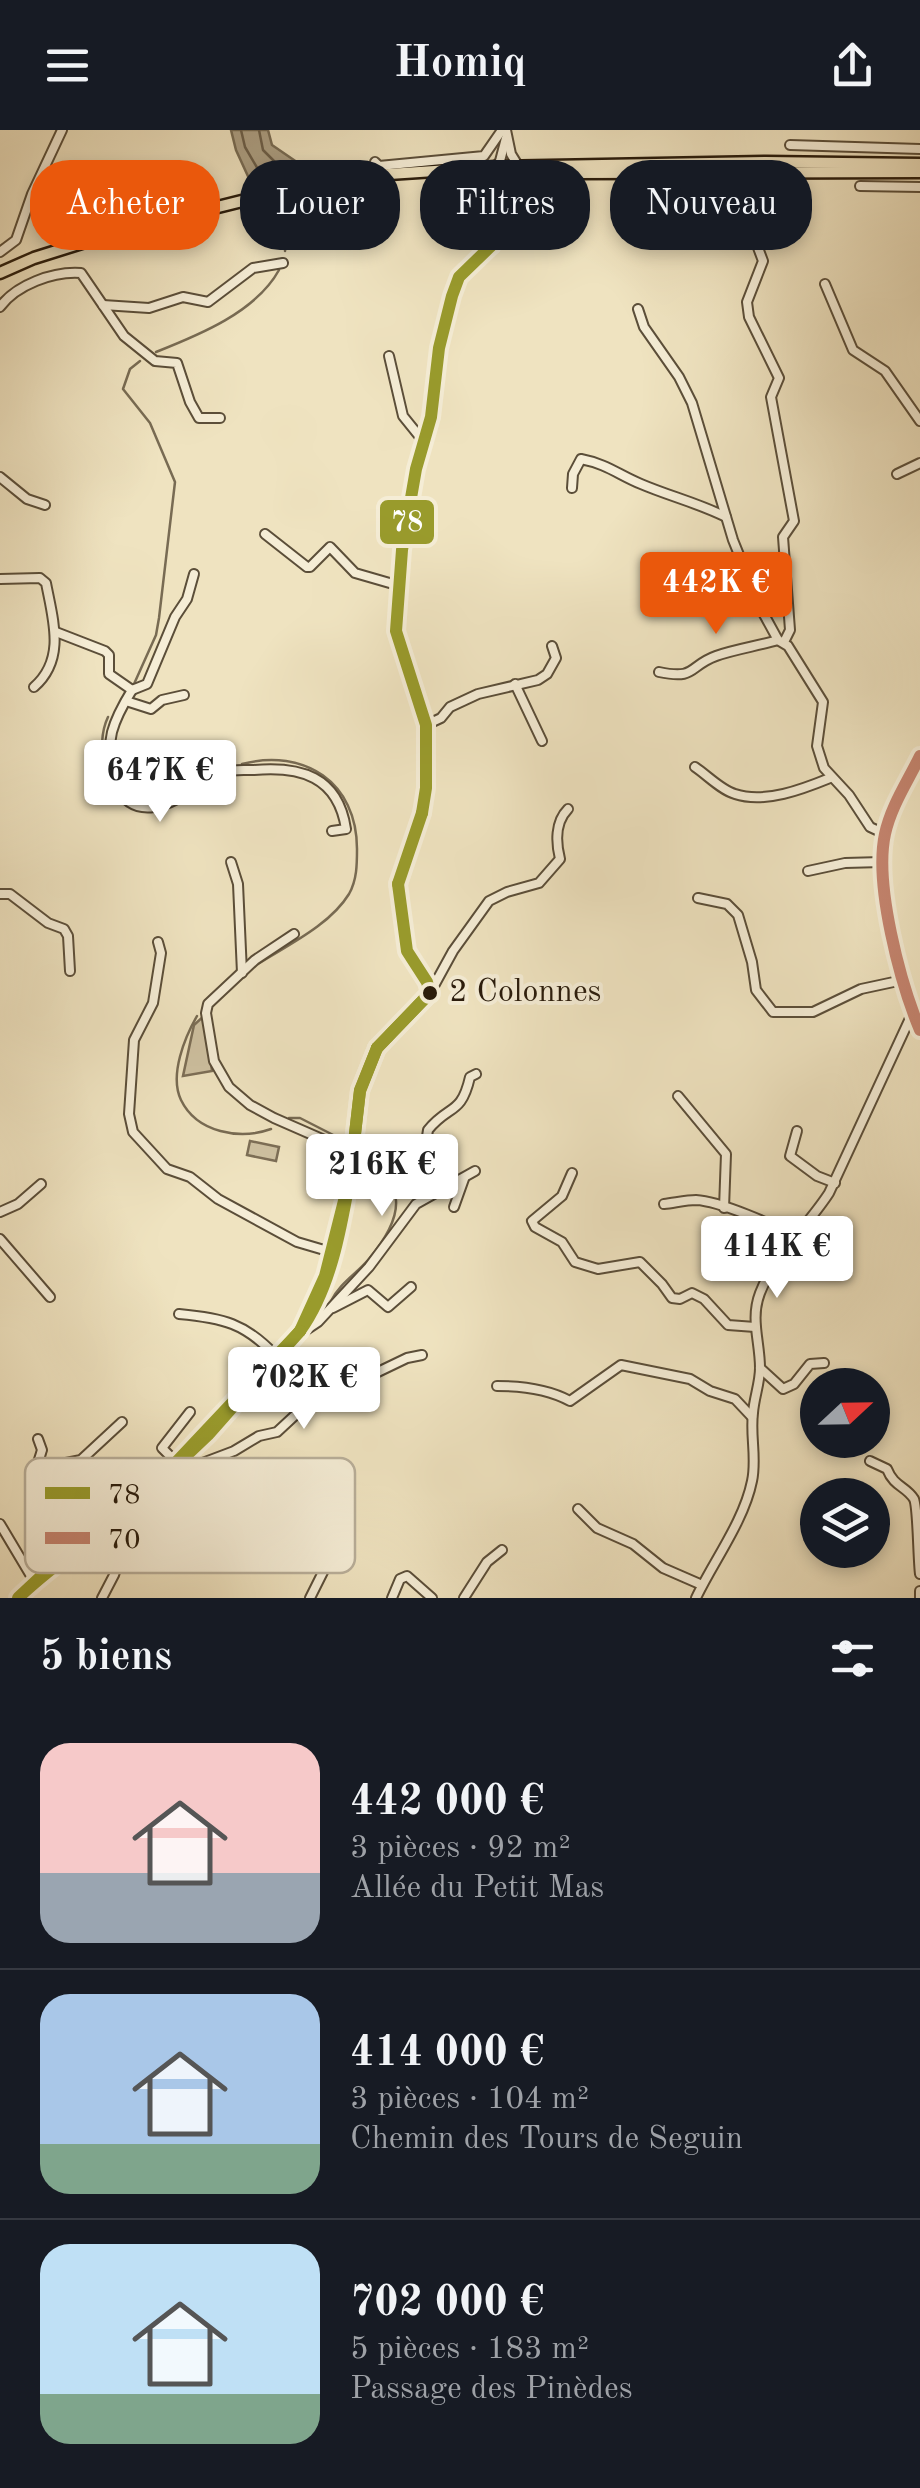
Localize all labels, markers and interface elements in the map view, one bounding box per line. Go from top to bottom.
icon: menu [40,38,95,93]
icon: share [825,38,880,93]
text: Homiq [394,42,526,87]
chip: Acheter [30,160,220,250]
chip: Louer [240,160,400,250]
chip: Filtres [420,160,590,250]
chip: Nouveau [610,160,812,250]
line badge: 78 [378,498,436,546]
text: 78 [391,510,423,538]
pin: 442K € [635,552,797,637]
text: 442K € [662,568,770,600]
pin: 647K € [79,740,241,825]
text: 647K € [106,756,214,788]
place label: 2 Colonnes [449,977,602,1009]
marker: 2 Colonnes [420,983,440,1003]
pin: 216K € [301,1134,463,1219]
text: 216K € [328,1150,436,1182]
pin: 414K € [696,1216,858,1301]
text: 414K € [723,1232,831,1264]
pin: 702K € [223,1347,385,1432]
text: 702K € [250,1363,358,1395]
north arrow [800,1368,890,1458]
map controls [800,1368,890,1568]
legend [25,1458,355,1573]
button: layers [800,1478,890,1568]
text: 78 [108,1482,140,1510]
text: 70 [108,1527,140,1555]
icon: filters [825,1631,880,1686]
text: 5 biens [40,1637,172,1679]
text: 442 000 € [350,1782,544,1824]
icon: home [120,1783,240,1903]
text: 3 pièces · 92 m² [350,1833,571,1865]
text: Allée du Petit Mas [350,1873,604,1905]
text: 414 000 € [350,2033,544,2075]
icon: home [120,2034,240,2154]
text: 3 pièces · 104 m² [350,2084,589,2116]
text: Chemin des Tours de Seguin [350,2124,743,2156]
text: 702 000 € [350,2283,544,2325]
icon: home [120,2284,240,2404]
text: 5 pièces · 183 m² [350,2334,589,2366]
text: Passage des Pinèdes [350,2374,633,2406]

